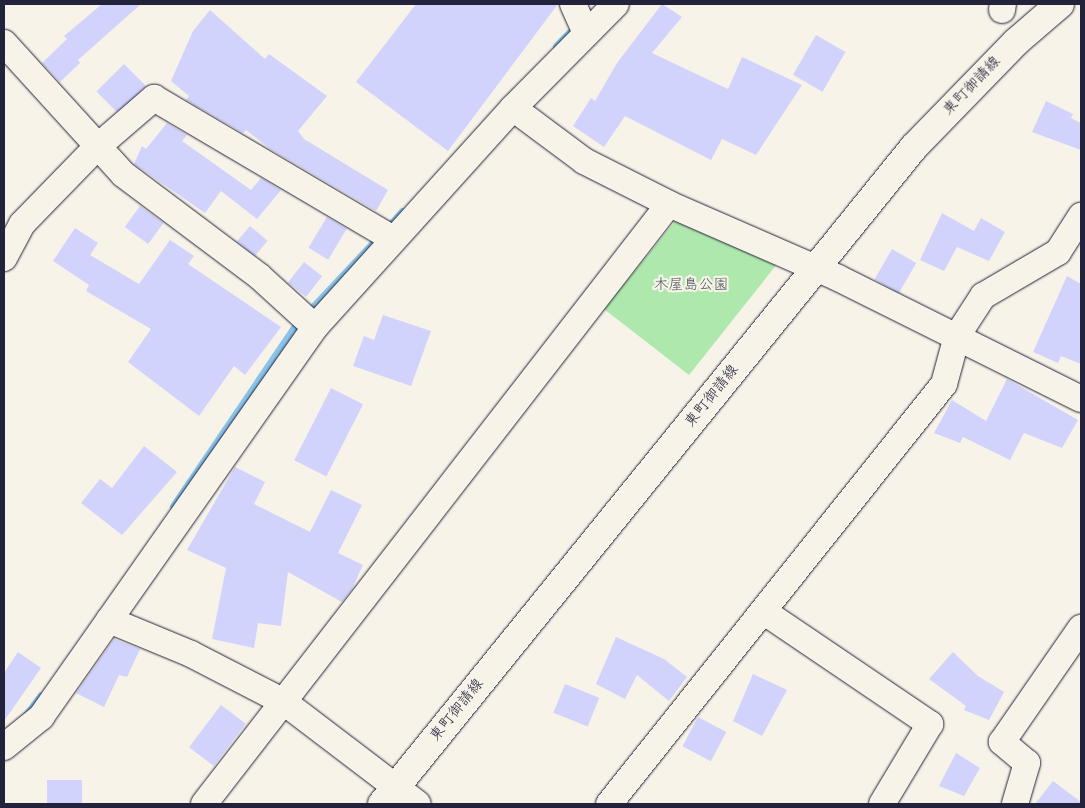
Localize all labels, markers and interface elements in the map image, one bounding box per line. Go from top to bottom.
street label: 東町御請線 [940,54,1006,120]
park label: 木屋島公園 [654,278,728,296]
street label: 東町御請線 [682,362,744,432]
street label: 東町御請線 [427,676,489,746]

